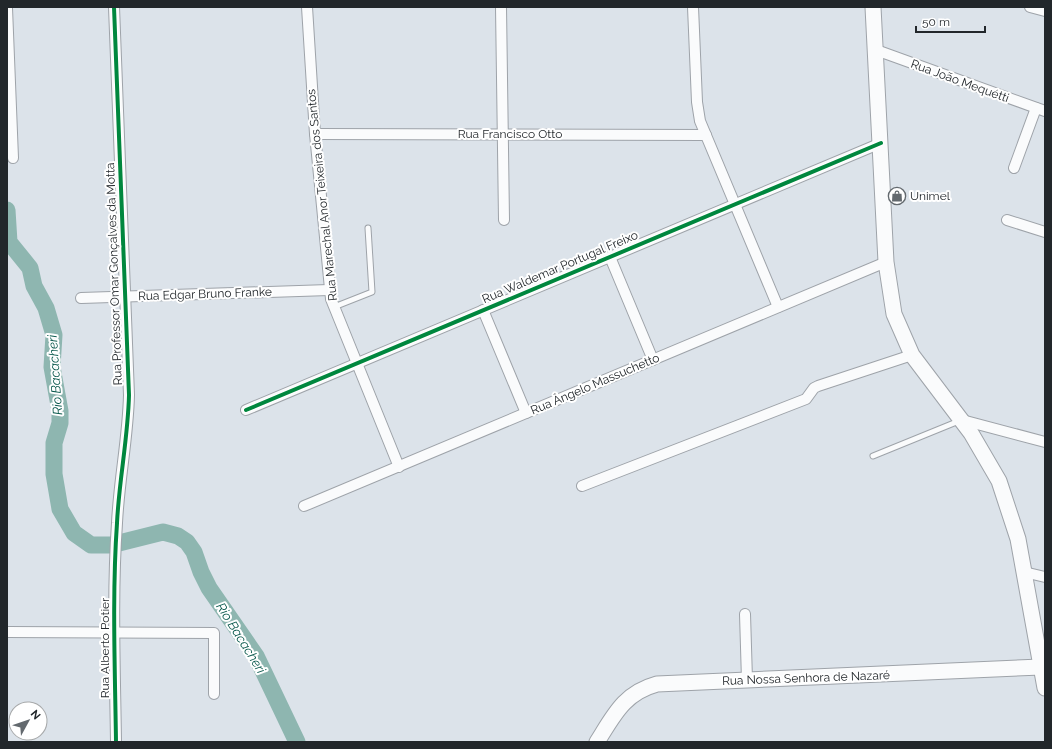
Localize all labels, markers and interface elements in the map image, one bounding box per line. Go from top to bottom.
scale bar [916,8,985,34]
text: 50 m [922,15,950,29]
street label: Rua João Mequétti [909,57,1011,105]
street label: Rua Marechal Anor Teixeira dos Santos [304,88,340,302]
street label: Rua Francisco Otto [458,127,562,141]
street label: Rua Professor Omar Gonçalves da Motta [103,162,125,386]
shop icon: Unimel [887,186,907,206]
place label: Unimel [910,189,951,203]
street label: Rua Waldemar Portugal Freixo [480,228,640,306]
street label: Rua Edgar Bruno Franke [138,285,272,303]
water label: Rio Bacacheri [45,333,65,416]
street label: Rua Ângelo Massuchetto [529,350,661,418]
street label: Rua Alberto Potier [98,597,112,698]
water label: Rio Bacacheri [213,600,269,677]
street label: Rua Nossa Senhora de Nazaré [722,668,890,688]
north arrow [8,701,48,741]
text: N [28,707,43,722]

